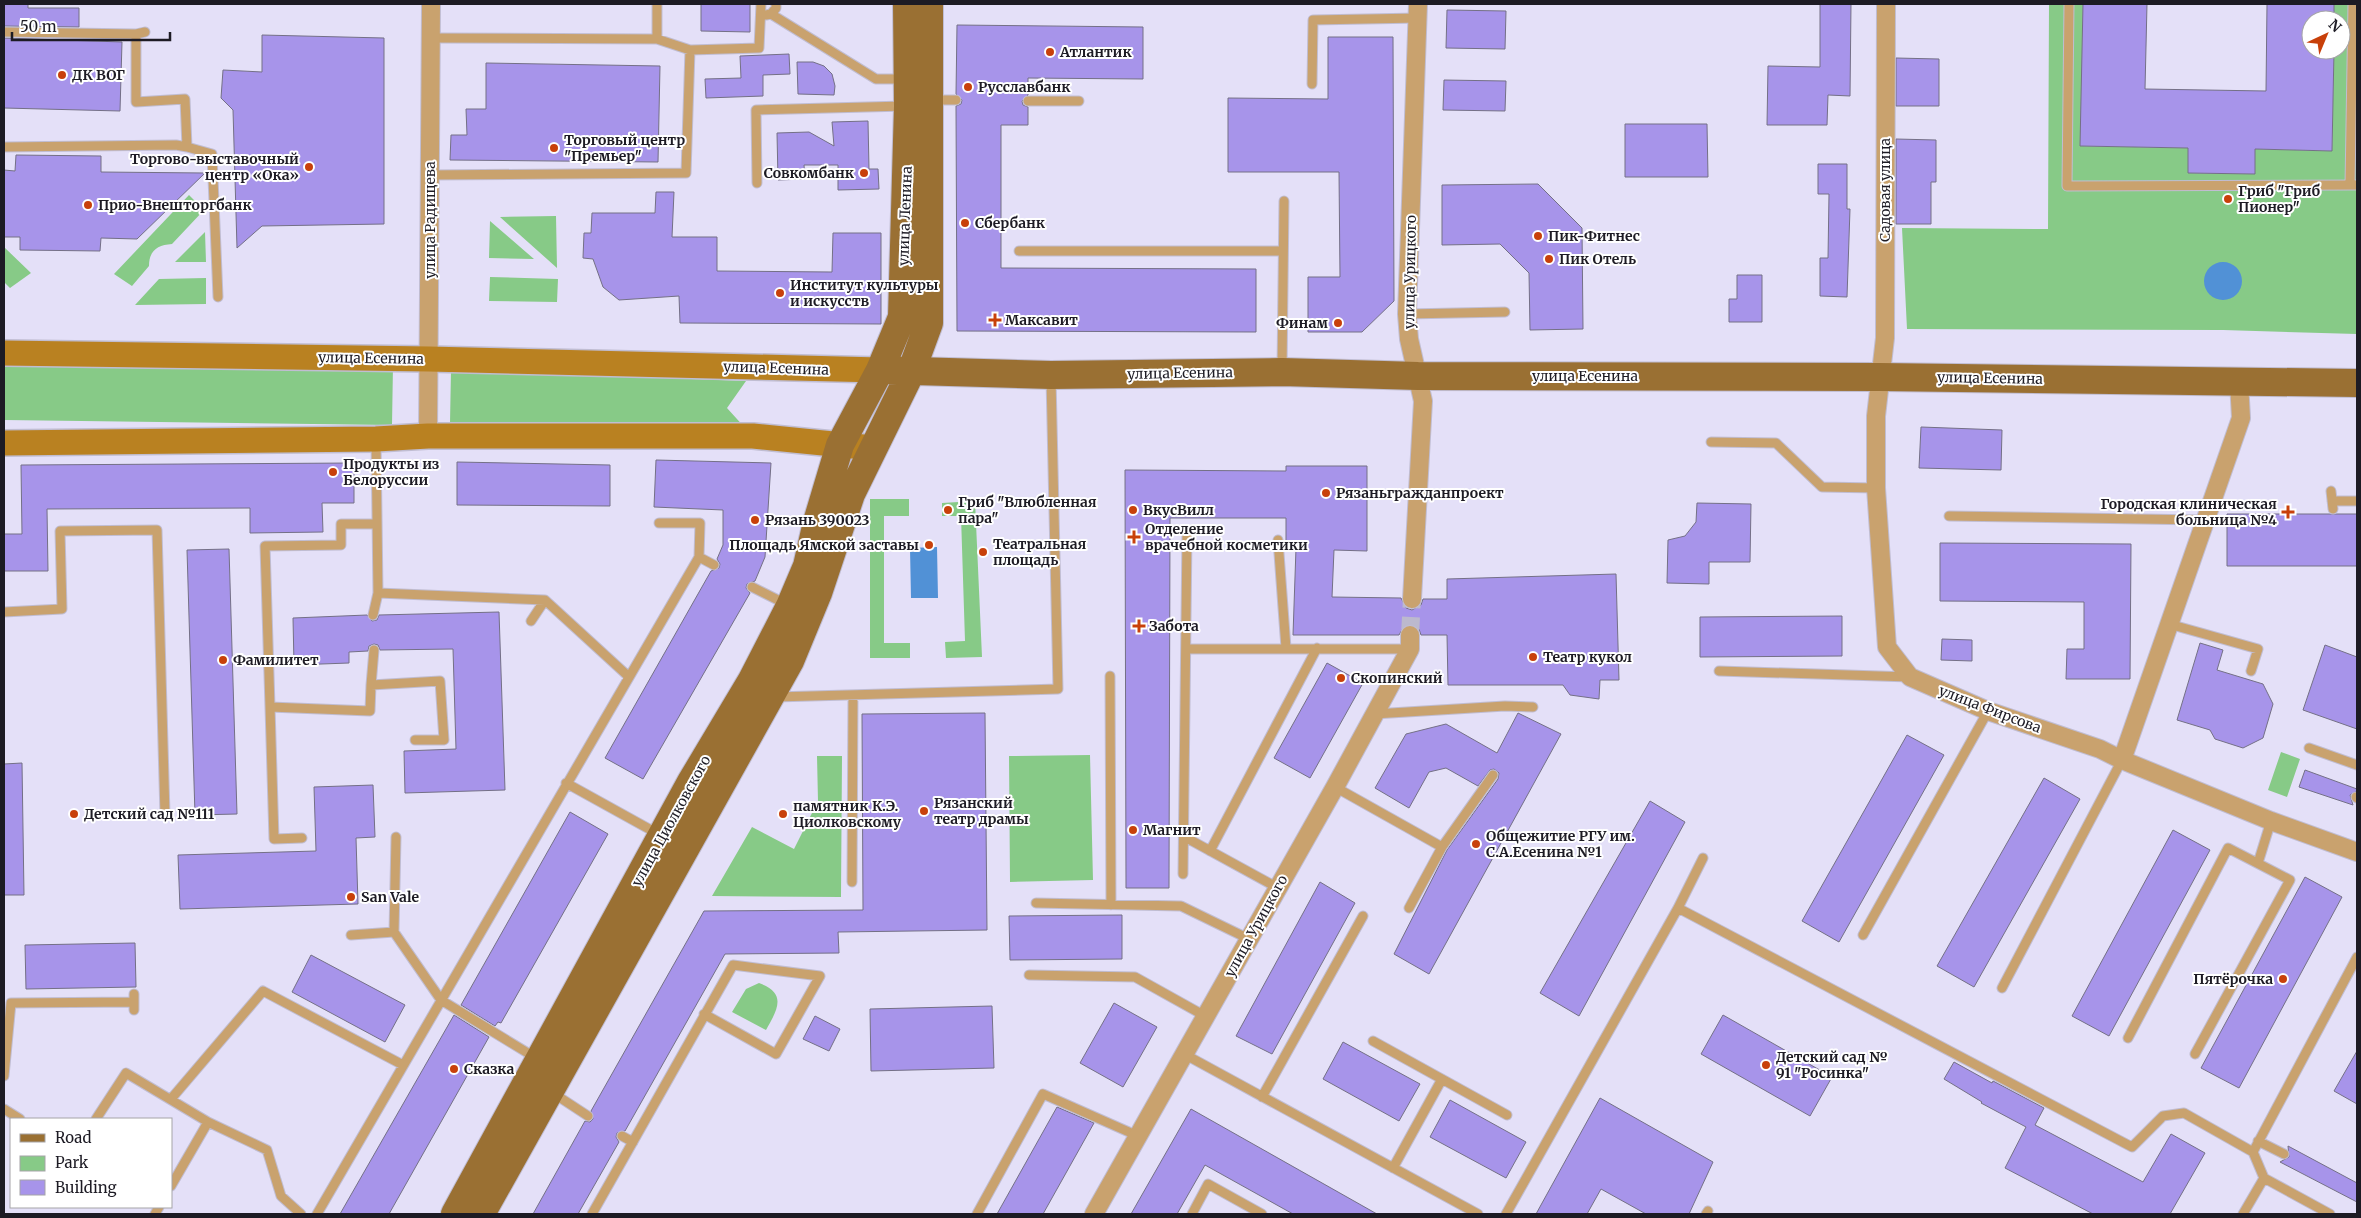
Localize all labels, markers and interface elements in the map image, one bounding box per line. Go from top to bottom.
scale bar [12,10,170,42]
north arrow [2301,10,2351,60]
text: N [2325,15,2345,36]
text: 50 m [20,17,57,36]
place label: Атлантик [1059,43,1132,61]
marker: Атлантик [1044,46,1056,58]
place label: ДК ВОГ [72,66,125,84]
marker: ДК ВОГ [56,69,68,81]
place label: Русславбанк [978,78,1071,96]
marker: Русславбанк [962,81,974,93]
place label: Торговый центр "Премьер" [564,131,685,165]
street label: Садовая улица [1876,137,1894,242]
marker: Торговый центр "Премьер" [548,142,560,154]
place label: Торгово-выставочный центр «Ока» [130,150,299,184]
marker: Торгово-выставочный центр «Ока» [303,161,315,173]
street label: улица Радищева [421,161,439,279]
place label: Совкомбанк [764,164,855,182]
street label: улица Ленина [894,165,916,266]
marker: Совкомбанк [858,167,870,179]
place label: Гриб "Гриб Пионер" [2238,182,2320,216]
marker: Гриб "Гриб Пионер" [2222,193,2234,205]
place label: Прио-Внешторгбанк [98,196,252,214]
marker: Прио-Внешторгбанк [82,199,94,211]
place label: Сбербанк [975,214,1046,232]
street label: улица Урицкого [1400,215,1420,329]
marker: Сбербанк [959,217,971,229]
place label: Пик-Фитнес [1548,227,1640,245]
marker: Пик-Фитнес [1532,230,1544,242]
place label: Пик Отель [1559,250,1636,268]
marker: Пик Отель [1543,253,1555,265]
place label: Институт культуры и искусств [790,276,939,310]
marker: Институт культуры и искусств [774,287,786,299]
place label: Максавит [1005,311,1078,329]
marker: Максавит [989,314,1001,326]
place label: Финам [1276,314,1328,332]
marker: Финам [1332,317,1344,329]
street label: улица Есенина [318,348,425,368]
street label: улица Есенина [723,357,830,379]
street label: улица Есенина [1127,363,1234,383]
street label: улица Есенина [1532,367,1638,385]
street label: улица Есенина [1937,368,2044,388]
place label: Продукты из Белоруссии [343,455,439,489]
marker: Продукты из Белоруссии [327,466,339,478]
place label: Рязаньгражданпроект [1336,484,1504,502]
marker: Рязаньгражданпроект [1320,487,1332,499]
place label: Гриб "Влюбленная пара" [958,493,1097,527]
place label: Городская клиническая больница №4 [2100,495,2277,529]
place label: ВкусВилл [1143,501,1214,519]
marker: Гриб "Влюбленная пара" [942,504,954,516]
marker: ВкусВилл [1127,504,1139,516]
marker: Городская клиническая больница №4 [2281,505,2295,519]
place label: Рязань 390023 [765,511,870,529]
marker: Рязань 390023 [749,514,761,526]
place label: Отделение врачебной косметики [1145,520,1308,554]
marker: Отделение врачебной косметики [1127,530,1141,544]
place label: Театральная площадь [993,535,1087,569]
place label: Площадь Ямской заставы [729,536,919,554]
marker: Площадь Ямской заставы [923,539,935,551]
marker: Театральная площадь [977,546,989,558]
place label: Забота [1149,617,1199,635]
marker: Забота [1133,620,1145,632]
place label: Театр кукол [1543,648,1632,666]
place label: Фамилитет [233,651,319,669]
marker: Театр кукол [1527,651,1539,663]
marker: Фамилитет [217,654,229,666]
place label: Скопинский [1351,669,1443,687]
marker: Скопинский [1335,672,1347,684]
street label: улица Фирсова [1936,681,2044,737]
street label: улица Циолковского [628,752,714,890]
place label: Рязанский театр драмы [934,794,1029,828]
place label: памятник К.Э. Циолковскому [793,797,902,831]
place label: Детский сад №111 [84,805,215,823]
marker: Рязанский театр драмы [918,805,930,817]
marker: Детский сад №111 [68,808,80,820]
marker: памятник К.Э. Циолковскому [777,808,789,820]
place label: Магнит [1143,821,1201,839]
marker: Магнит [1127,824,1139,836]
place label: Общежитие РГУ им. С.А.Есенина №1 [1486,827,1635,861]
marker: Общежитие РГУ им. С.А.Есенина №1 [1470,838,1482,850]
street label: улица Урицкого [1220,872,1292,980]
place label: San Vale [361,888,419,906]
marker: San Vale [345,891,357,903]
place label: Пятёрочка [2193,970,2273,988]
marker: Пятёрочка [2277,973,2289,985]
place label: Детский сад № 91 "Росинка" [1776,1048,1888,1082]
marker: Детский сад № 91 "Росинка" [1760,1059,1772,1071]
place label: Сказка [464,1060,515,1078]
marker: Сказка [448,1063,460,1075]
legend [10,1118,172,1208]
text: Road [55,1128,91,1147]
text: Park [55,1153,89,1172]
text: Building [55,1178,117,1197]

